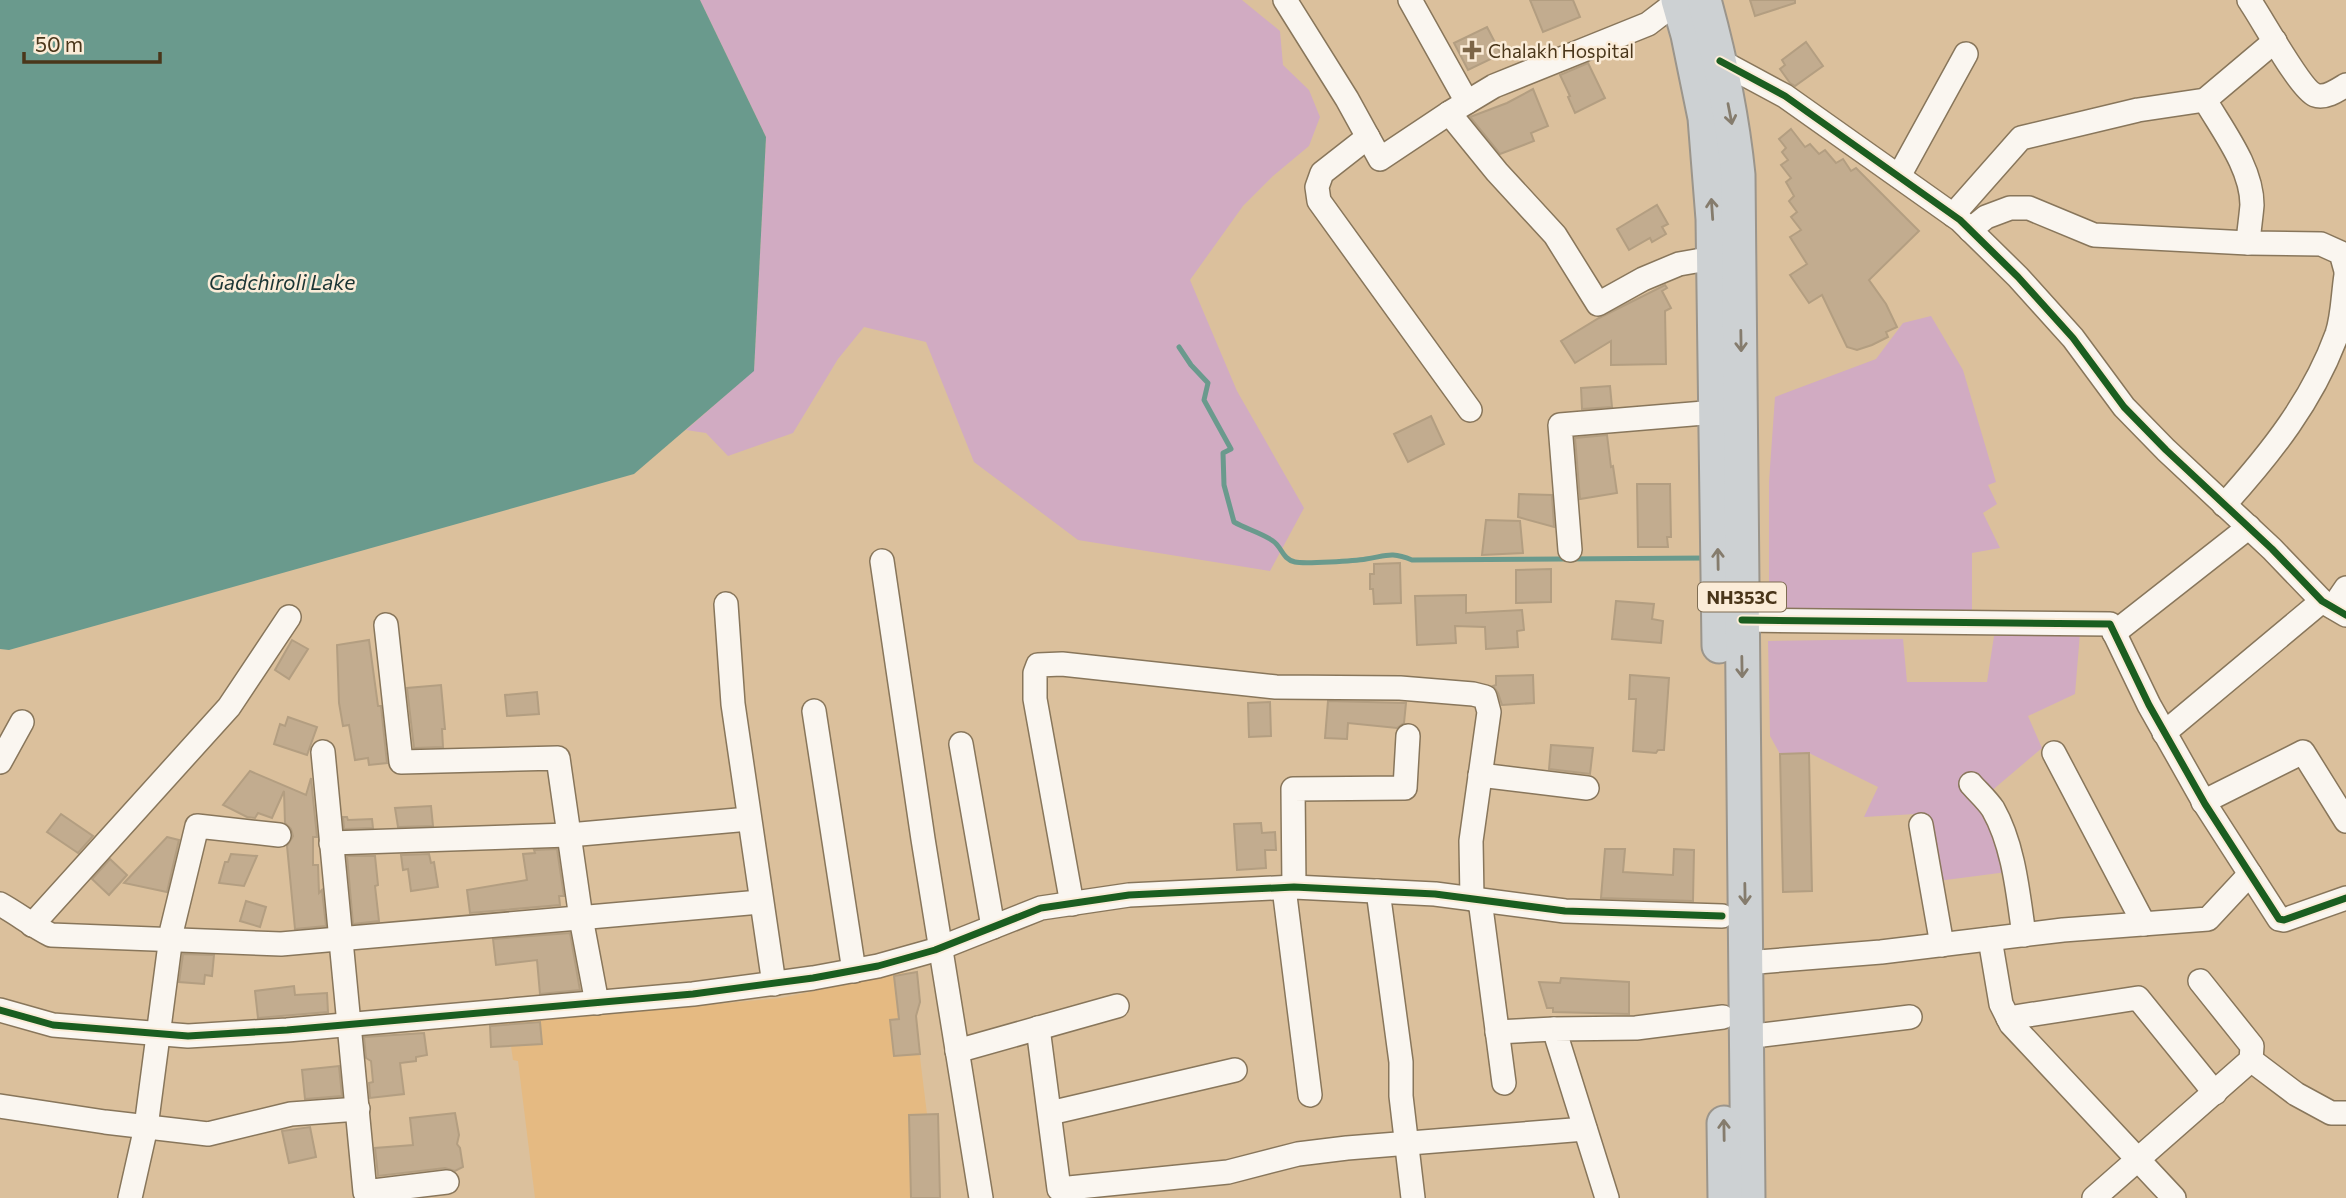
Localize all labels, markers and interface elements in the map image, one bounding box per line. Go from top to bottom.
scale bar [24,21,161,65]
text: 50 m [35,31,83,56]
place label: Chalakh Hospital [1488,39,1634,62]
marker: Chalakh Hospital [1462,40,1482,60]
one-way arrow [1724,102,1738,125]
one-way arrow [1705,199,1718,221]
water label: Gadchiroli Lake [209,269,355,294]
one-way arrow [1734,329,1748,352]
one-way arrow [1711,548,1725,571]
road number: NH353C [1698,582,1786,612]
one-way arrow [1735,655,1749,678]
one-way arrow [1738,882,1751,905]
one-way arrow [1718,1119,1731,1142]

